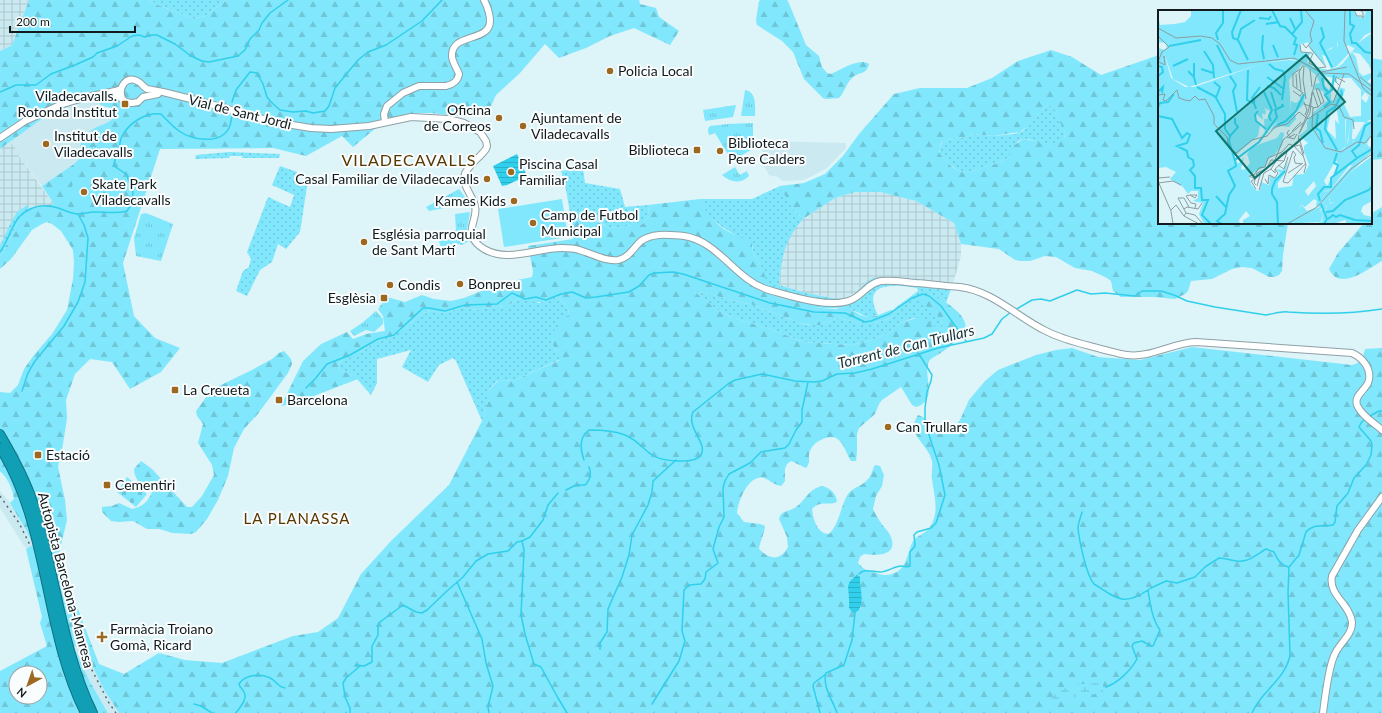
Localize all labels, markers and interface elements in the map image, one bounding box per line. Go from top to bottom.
scale bar [10,8,135,34]
inset map [1158,10,1372,224]
text: 200 m [16,14,50,29]
place label: Policia Local [618,62,693,79]
marker: Policia Local [605,66,615,76]
place label: Viladecavalls. Rotonda Institut [18,87,117,120]
street label: Vial de Sant Jordi [187,91,293,133]
marker: Viladecavalls. Rotonda Institut [120,99,130,109]
place label: Oficina de Correos [424,101,491,134]
place label: Ajuntament de Viladecavalls [531,109,622,142]
marker: Oficina de Correos [494,113,504,123]
marker: Ajuntament de Viladecavalls [518,121,528,131]
place label: Institut de Viladecavalls [54,127,133,160]
place label: Biblioteca Pere Calders [728,134,805,167]
marker: Institut de Viladecavalls [41,139,51,149]
place label: Biblioteca [628,141,689,158]
marker: Biblioteca [692,145,702,155]
marker: Biblioteca Pere Calders [715,146,725,156]
district label: VILADECAVALLS [341,150,477,169]
place label: Piscina Casal Familiar [519,155,598,188]
marker: Piscina Casal Familiar [506,167,516,177]
place label: Casal Familiar de Viladecavalls [295,170,479,187]
marker: Casal Familiar de Viladecavalls [482,174,492,184]
place label: Skate Park Viladecavalls [92,175,171,208]
marker: Skate Park Viladecavalls [79,187,89,197]
place label: Kames Kids [435,192,506,209]
marker: Kames Kids [509,196,519,206]
place label: Camp de Futbol Municipal [541,206,638,239]
marker: Camp de Futbol Municipal [528,218,538,228]
place label: Església parroquial de Sant Martí [372,225,486,258]
marker: Església parroquial de Sant Martí [359,237,369,247]
place label: Bonpreu [468,275,521,292]
place label: Condis [398,276,440,293]
marker: Bonpreu [455,279,465,289]
marker: Condis [385,280,395,290]
place label: Esglèsia [328,289,376,306]
marker: Esglèsia [379,293,389,303]
water label: Torrent de Can Trullars [836,320,976,372]
place label: La Creueta [183,381,249,398]
marker: La Creueta [170,385,180,395]
place label: Barcelona [287,391,348,408]
marker: Barcelona [274,395,284,405]
place label: Can Trullars [896,418,968,435]
marker: Can Trullars [883,422,893,432]
place label: Estació [46,446,90,463]
marker: Estació [33,450,43,460]
place label: Cementiri [115,476,175,493]
marker: Cementiri [102,480,112,490]
street label: Autopista Barcelona-Manresa [35,490,98,670]
district label: LA PLANASSA [244,509,350,527]
place label: Farmàcia Troiano Gomà, Ricard [110,620,213,653]
marker: Farmàcia Troiano Gomà, Ricard [97,632,107,642]
north arrow [8,665,48,705]
text: N [14,685,29,701]

